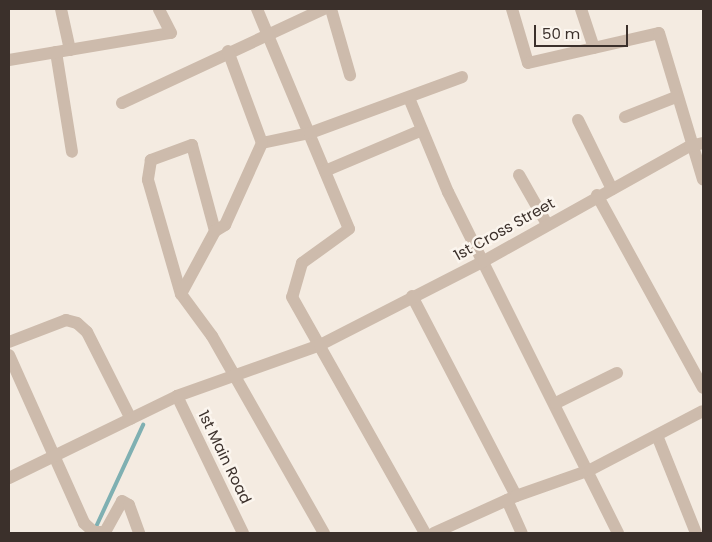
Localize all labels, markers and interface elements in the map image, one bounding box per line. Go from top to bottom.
scale bar [537,15,631,47]
text: 50 m [542,23,580,44]
street label: 1st Cross Street [450,194,558,264]
street label: 1st Main Road [195,407,255,507]

